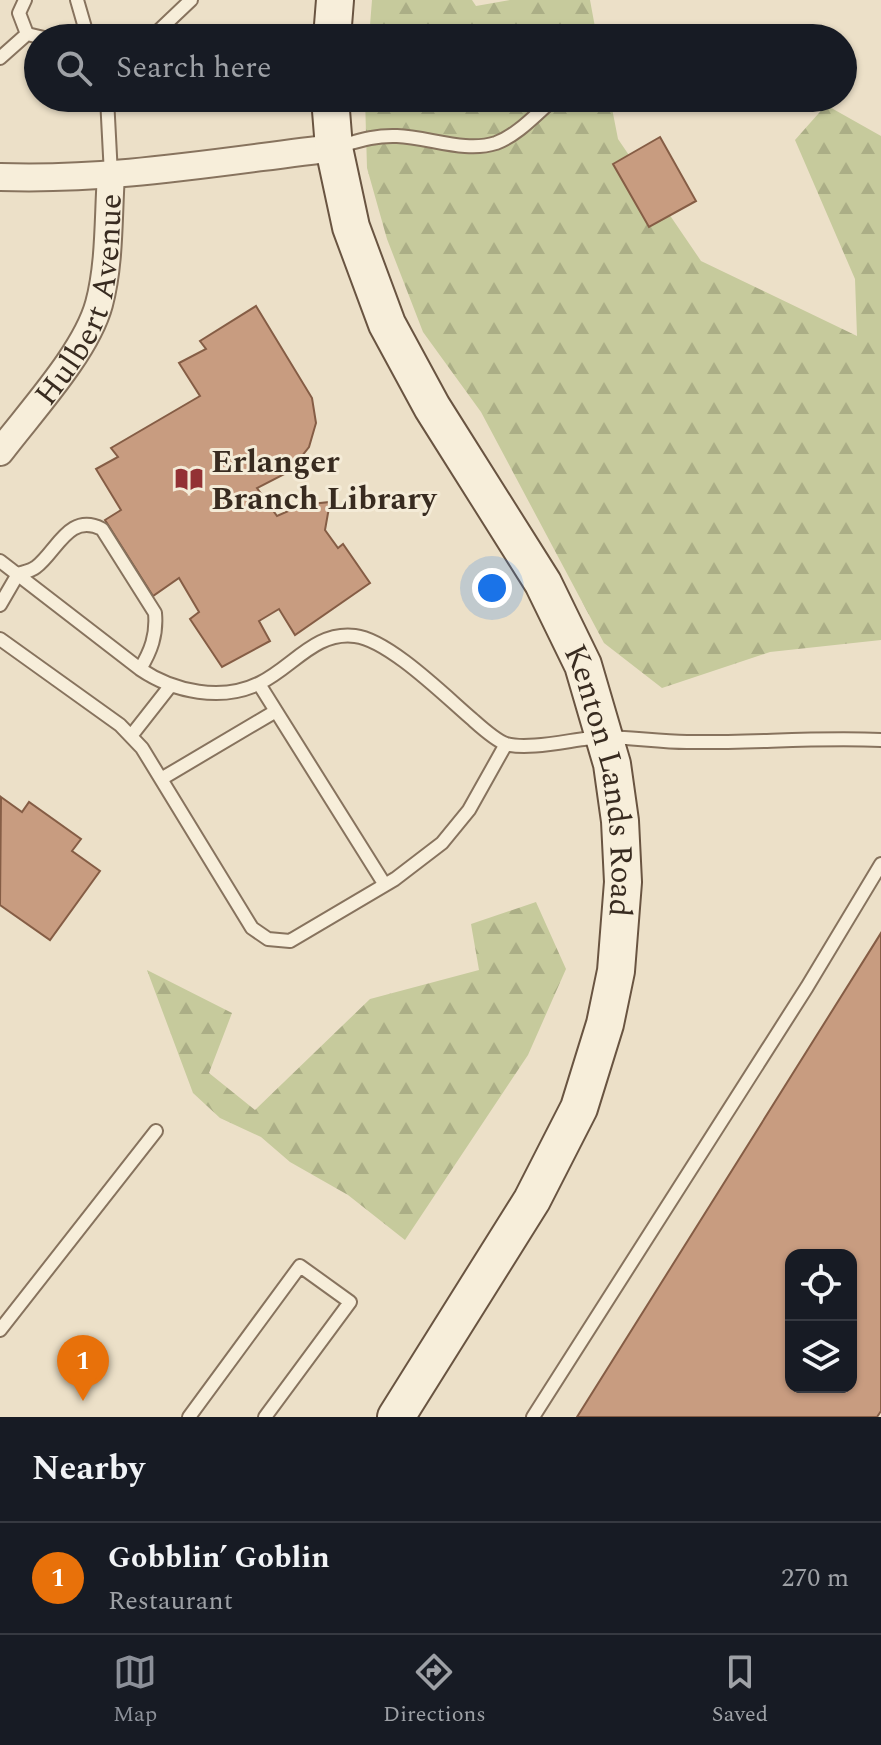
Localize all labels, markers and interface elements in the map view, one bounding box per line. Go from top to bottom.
search box [24,24,857,112]
text: Search here [116,45,272,91]
icon: search [52,46,96,90]
street label: Hulbert Avenue [23,193,136,417]
place label: Erlanger Branch Library [211,438,438,524]
library icon: Erlanger Branch Library [174,464,204,494]
your location [472,568,512,608]
street label: Kenton Lands Road [550,636,646,919]
map controls [785,1249,857,1393]
button: locate [785,1249,857,1321]
button: layers [785,1321,857,1393]
pin: 1 [57,1335,109,1401]
text: Nearby [32,1443,145,1495]
text: Gobblin’ Goblin [108,1535,330,1581]
text: 1 [51,1558,65,1598]
text: 270 m [781,1558,849,1598]
text: Restaurant [108,1581,233,1621]
tab: Map [113,1650,157,1731]
tab: Directions [383,1650,486,1731]
tab: Saved [712,1650,768,1731]

